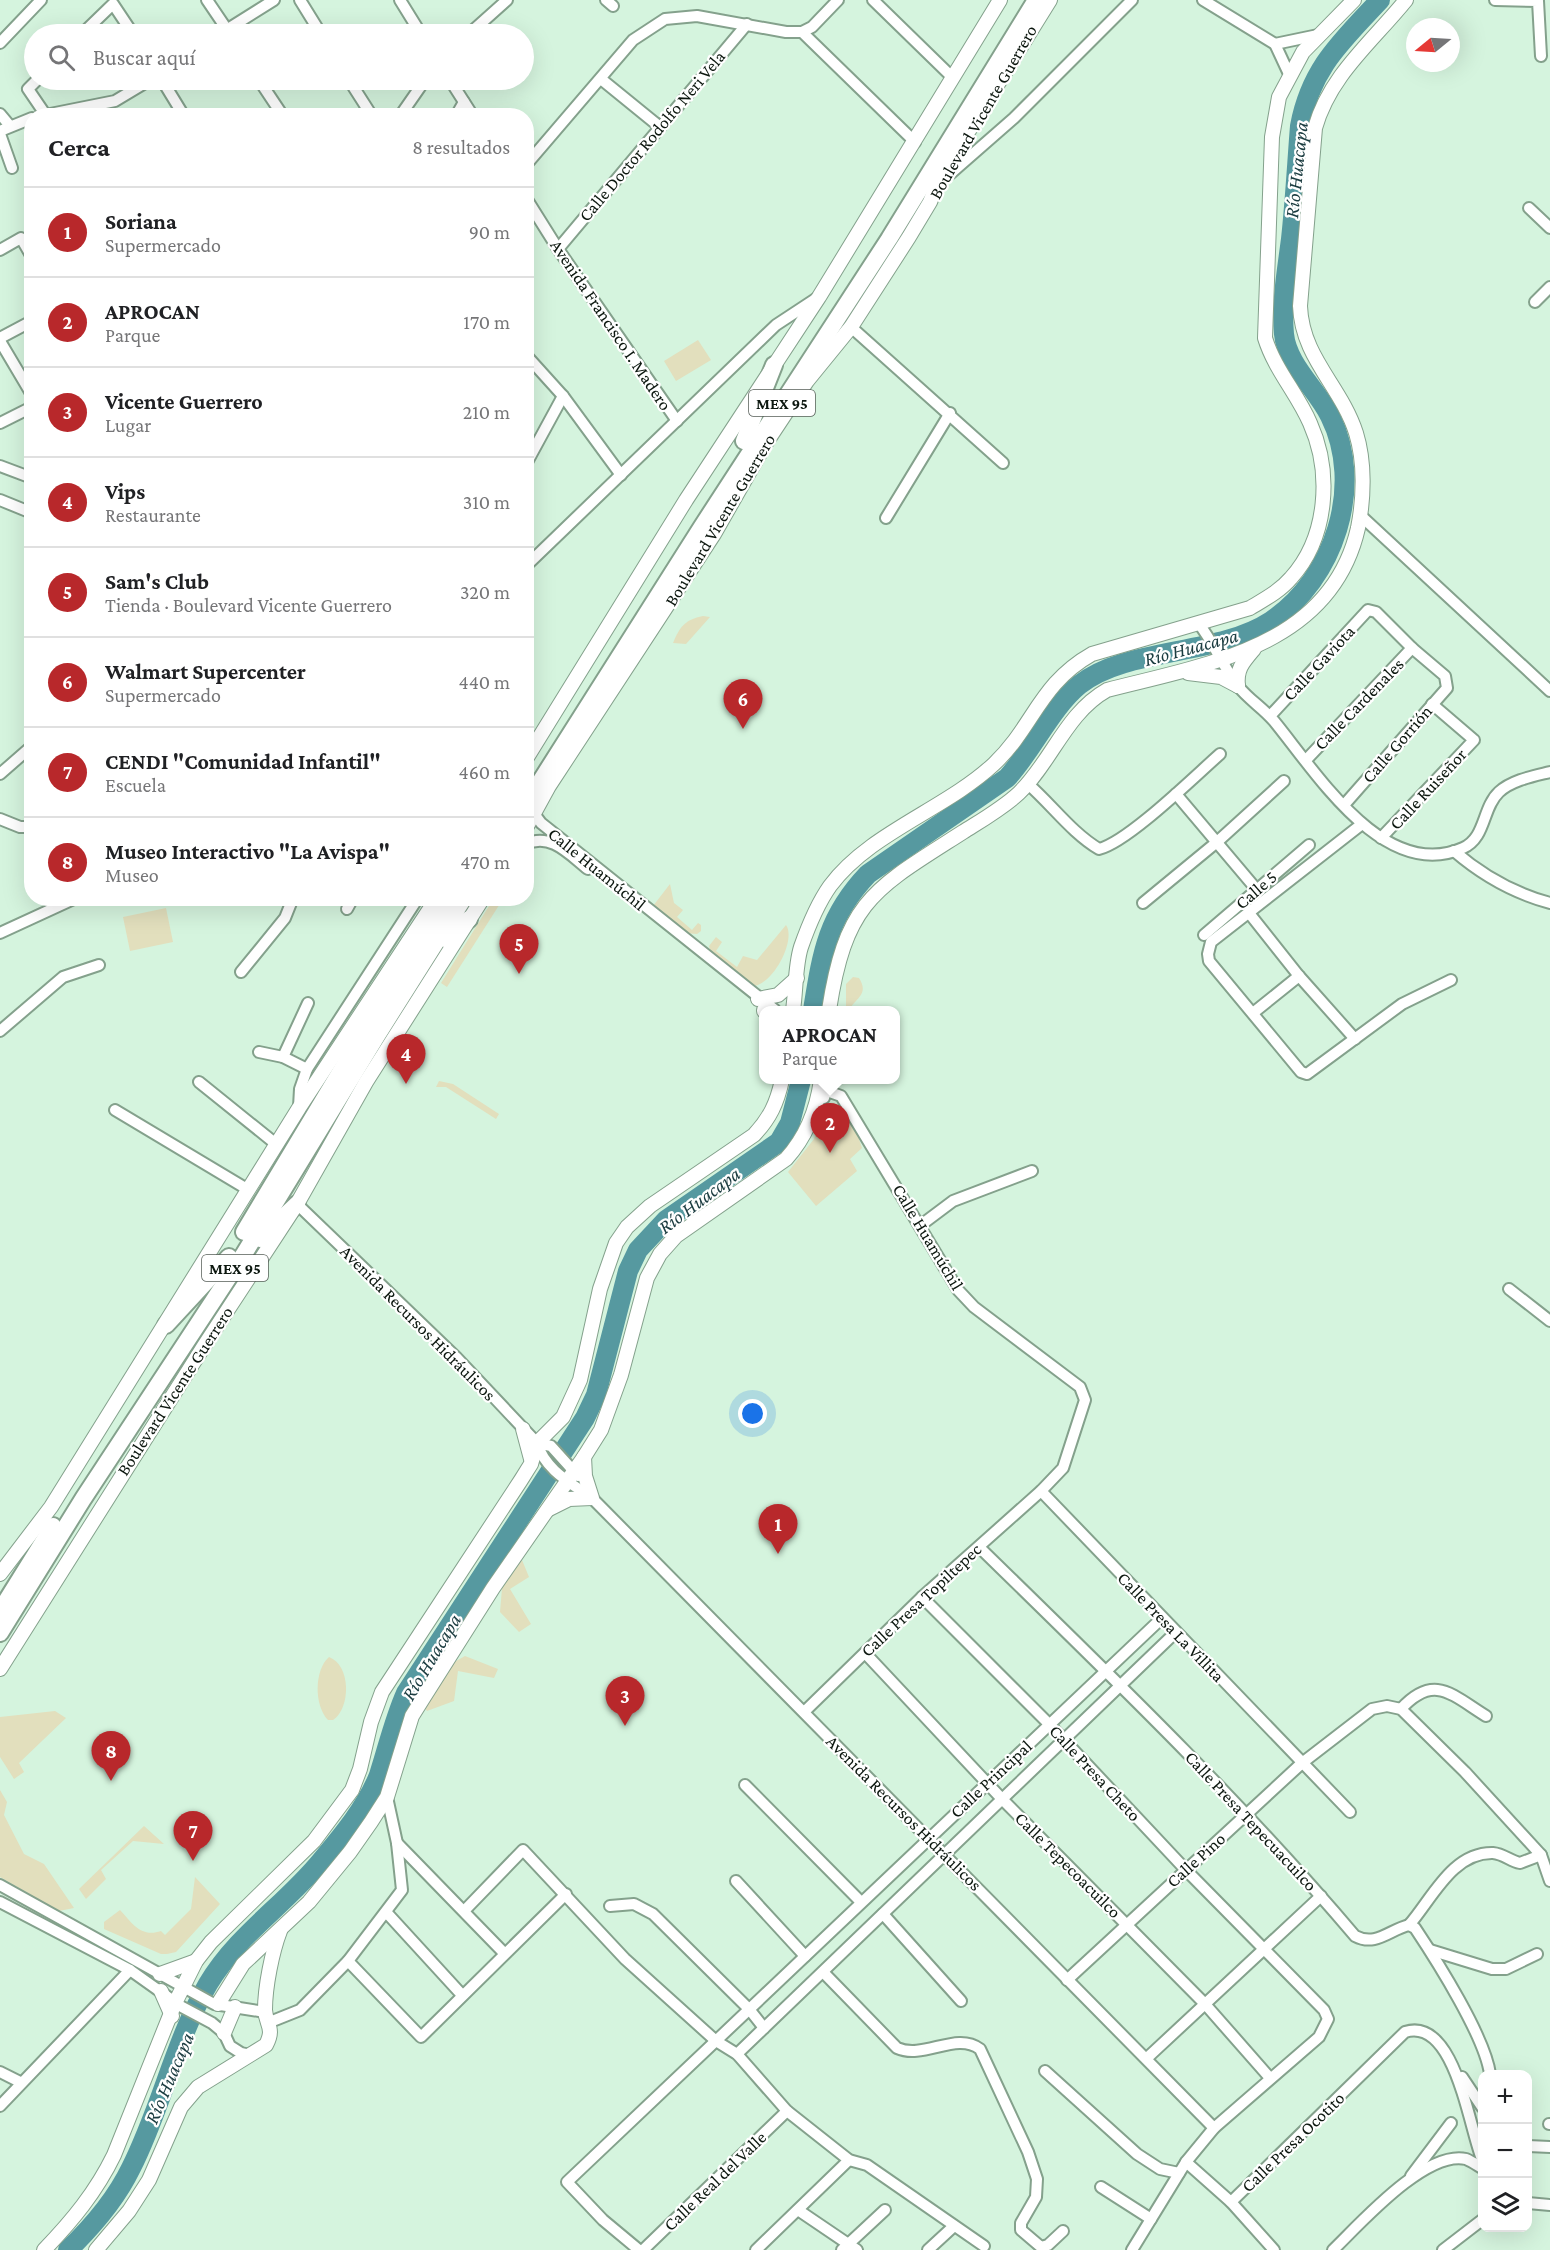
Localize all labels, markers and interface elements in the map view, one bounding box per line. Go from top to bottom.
north arrow [1406,18,1460,72]
street label: Boulevard Vicente Guerrero [925,22,1041,202]
search box [24,24,534,90]
icon: search [45,41,78,74]
text: Buscar aquí [93,45,195,70]
street label: Calle Doctor Rodolfo Neri Vela [575,47,729,225]
water label: Río Huacapa [1280,121,1313,219]
text: Cerca [48,133,110,162]
text: 8 resultados [412,136,510,158]
text: Soriana [105,209,177,234]
text: 1 [64,221,71,243]
text: 90 m [469,221,510,243]
text: Supermercado [105,234,221,256]
street label: Avenida Francisco I. Madero [546,236,676,414]
text: APROCAN [105,299,200,324]
text: 2 [62,311,73,333]
text: 170 m [463,311,510,333]
text: Parque [105,324,160,346]
text: Vicente Guerrero [105,389,263,414]
road number: MEX 95 [749,390,815,416]
text: 3 [63,401,72,423]
text: 210 m [463,401,510,423]
text: Lugar [105,414,151,436]
street label: Boulevard Vicente Guerrero [661,430,779,610]
text: Vips [105,479,145,504]
text: 4 [62,491,73,513]
text: 310 m [463,491,510,513]
text: Restaurante [105,504,201,526]
text: Sam's Club [105,569,209,594]
text: 5 [63,581,72,603]
text: 320 m [460,581,510,603]
text: Tienda · Boulevard Vicente Guerrero [105,594,392,616]
street label: Calle Gaviota [1279,621,1359,705]
water label: Río Huacapa [1142,624,1241,671]
street label: Calle Cardenales [1310,654,1408,754]
text: Walmart Supercenter [105,659,306,684]
text: 6 [62,671,73,693]
text: 440 m [458,671,510,693]
pin: 6 [724,680,762,729]
text: Supermercado [105,684,221,706]
street label: Calle Gorrión [1358,701,1436,787]
street label: Calle Ruiseñor [1385,744,1471,834]
text: CENDI "Comunidad Infantil" [105,749,381,774]
text: 7 [63,761,72,783]
text: 460 m [458,761,510,783]
text: Escuela [105,774,166,796]
street label: Calle Huamúchil [544,824,650,915]
text: Museo Interactivo "La Avispa" [105,839,390,864]
text: 8 [62,851,73,873]
text: 470 m [460,851,510,873]
text: Museo [105,864,159,886]
street label: Calle 5 [1231,867,1281,913]
pin: 5 [500,924,538,974]
popup [759,1006,900,1084]
text: APROCAN [782,1022,877,1047]
pin: 4 [386,1034,426,1084]
text: Parque [782,1047,837,1069]
pin: 2 [810,1104,850,1153]
water label: Río Huacapa [654,1162,745,1239]
street label: Calle Huamúchil [889,1181,968,1294]
street label: Avenida Recursos Hidráulicos [336,1241,500,1405]
road number: MEX 95 [202,1255,268,1281]
street label: Boulevard Vicente Guerrero [113,1303,237,1479]
your location [738,1399,767,1428]
pin: 1 [758,1504,798,1554]
street label: Calle Presa Topiltepec [857,1539,986,1661]
street label: Calle Presa La Villita [1113,1568,1229,1686]
water label: Río Huacapa [397,1610,466,1705]
pin: 3 [606,1676,644,1726]
street label: Calle Presa Cheto [1045,1721,1145,1825]
street label: Avenida Recursos Hidráulicos [822,1731,986,1895]
pin: 8 [92,1732,130,1781]
street label: Calle Principal [946,1736,1036,1822]
street label: Calle Presa Tepecuacuilco [1181,1747,1321,1895]
street label: Calle Tepecoacuilco [1011,1808,1125,1922]
pin: 7 [174,1812,212,1861]
street label: Calle Pino [1163,1828,1229,1892]
water label: Río Huacapa [140,2029,199,2127]
map controls [1478,2070,1532,2232]
button: + [1478,2070,1532,2124]
street label: Calle Presa Ocotito [1237,2088,1349,2196]
button: − [1478,2124,1532,2178]
street label: Calle Real del Valle [660,2127,770,2235]
button: layers [1478,2178,1532,2232]

